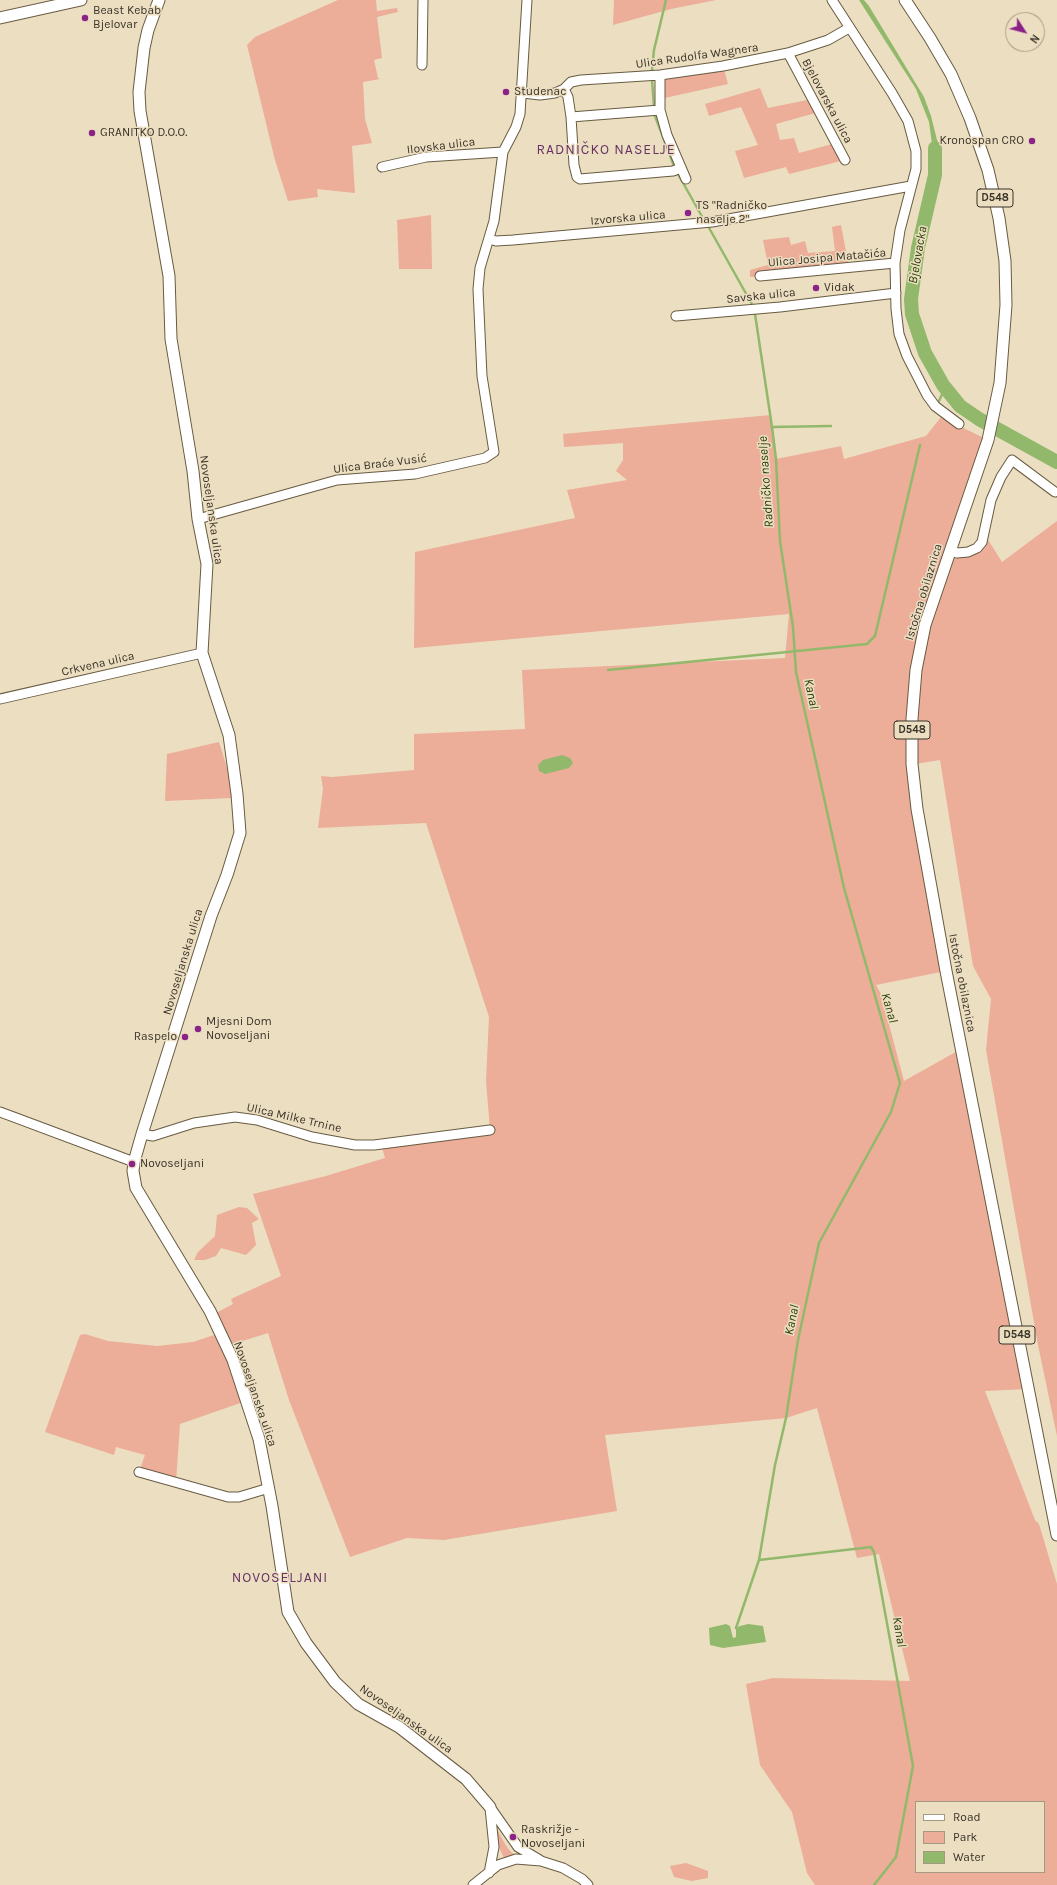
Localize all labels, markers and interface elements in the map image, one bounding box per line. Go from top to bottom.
place label: Beast Kebab Bjelovar [93,4,161,32]
north arrow [1005,12,1045,52]
marker: Beast Kebab Bjelovar [80,13,90,23]
text: N [1027,32,1042,46]
street label: Ulica Rudolfa Wagnera [635,40,759,72]
street label: Bjelovarska ulica [799,56,855,146]
place label: Studenac [514,85,566,99]
marker: Studenac [501,87,511,97]
place label: GRANITKO D.O.O. [100,126,187,140]
marker: GRANITKO D.O.O. [87,128,97,138]
place label: Kronospan CRO [940,134,1024,148]
street label: Ilovska ulica [406,135,476,157]
marker: Kronospan CRO [1027,136,1037,146]
district label: RADNIČKO NASELJE [536,142,676,158]
road number: D548 [977,189,1013,207]
place label: TS "Radničko naselje 2" [696,199,767,227]
street label: Izvorska ulica [590,208,666,228]
marker: TS "Radničko naselje 2" [683,208,693,218]
water label: Bjelovacka [905,225,931,285]
street label: Ulica Josipa Matačića [767,246,887,270]
place label: Vidak [824,281,855,295]
marker: Vidak [811,283,821,293]
street label: Savska ulica [726,285,796,307]
water label: Radničko naselje [755,436,777,528]
street label: Ulica Braće Vusić [332,451,428,477]
street label: Novoseljanska ulica [196,454,226,566]
street label: Istočna obilaznica [902,542,946,642]
street label: Crkvena ulica [60,649,136,679]
water label: Kanal [800,677,822,711]
road number: D548 [894,721,930,739]
street label: Novoseljanska ulica [160,907,206,1017]
street label: Istočna obilaznica [945,932,979,1034]
water label: Kanal [877,991,901,1025]
place label: Mjesni Dom Novoseljani [206,1015,272,1043]
marker: Mjesni Dom Novoseljani [193,1024,203,1034]
place label: Raspelo [134,1030,177,1044]
marker: Raspelo [180,1032,190,1042]
street label: Ulica Milke Trnine [245,1100,343,1136]
place label: Novoseljani [140,1157,204,1171]
marker: Novoseljani [127,1159,137,1169]
water label: Kanal [781,1303,803,1337]
road number: D548 [999,1326,1035,1344]
street label: Novoseljanska ulica [230,1340,280,1448]
district label: NOVOSELJANI [232,1570,328,1586]
water label: Kanal [889,1616,909,1648]
street label: Novoseljanska ulica [357,1681,455,1757]
legend [915,1801,1045,1873]
text: Road [953,1810,981,1824]
place label: Raskrižje - Novoseljani [521,1823,585,1851]
text: Park [953,1830,977,1844]
marker: Raskrižje - Novoseljani [508,1832,518,1842]
text: Water [953,1850,985,1864]

